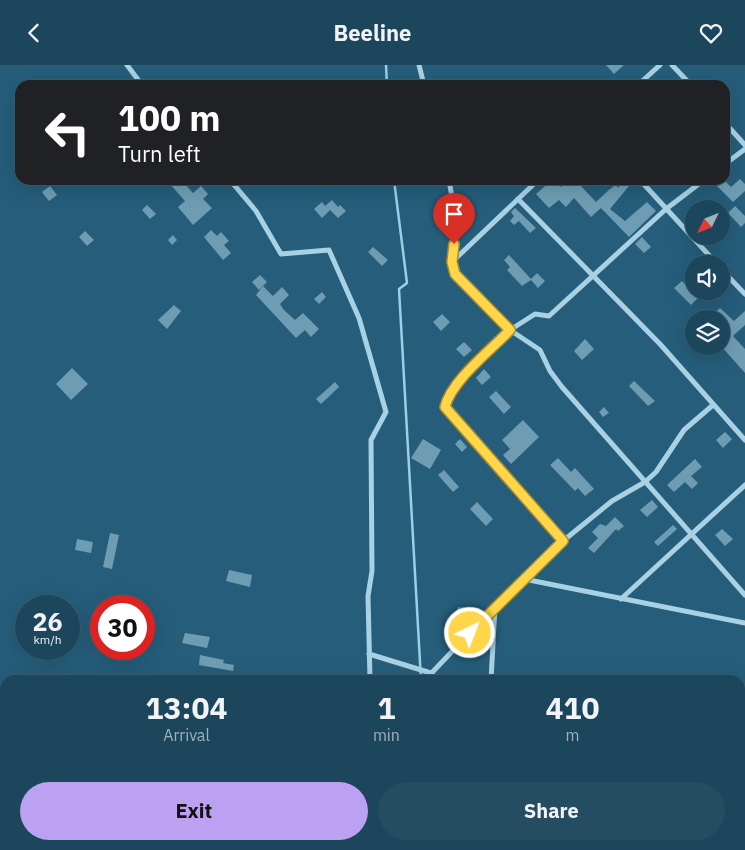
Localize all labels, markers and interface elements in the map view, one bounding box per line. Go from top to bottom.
text: Beeline [334,18,411,47]
icon: back [20,19,48,47]
icon: heart [697,19,725,47]
text: 100 m [118,95,221,141]
icon: left [35,100,100,165]
text: Turn left [118,139,201,168]
pin [433,193,475,244]
icon: arrive [440,200,468,228]
north arrow [685,200,730,245]
map controls [685,200,730,355]
button: sound [685,255,730,300]
button: layers [685,310,730,355]
speed limit sign: 30 [90,595,155,660]
text: 26 [32,605,63,638]
position arrow [443,606,495,658]
text: km/h [33,632,62,647]
text: 13:04 [146,688,227,727]
text: 1 [377,688,395,727]
text: 410 [545,688,599,727]
text: Arrival [163,725,210,745]
text: min [373,725,400,745]
text: m [565,725,579,745]
button: Exit [20,782,368,840]
button: Share [378,782,725,840]

